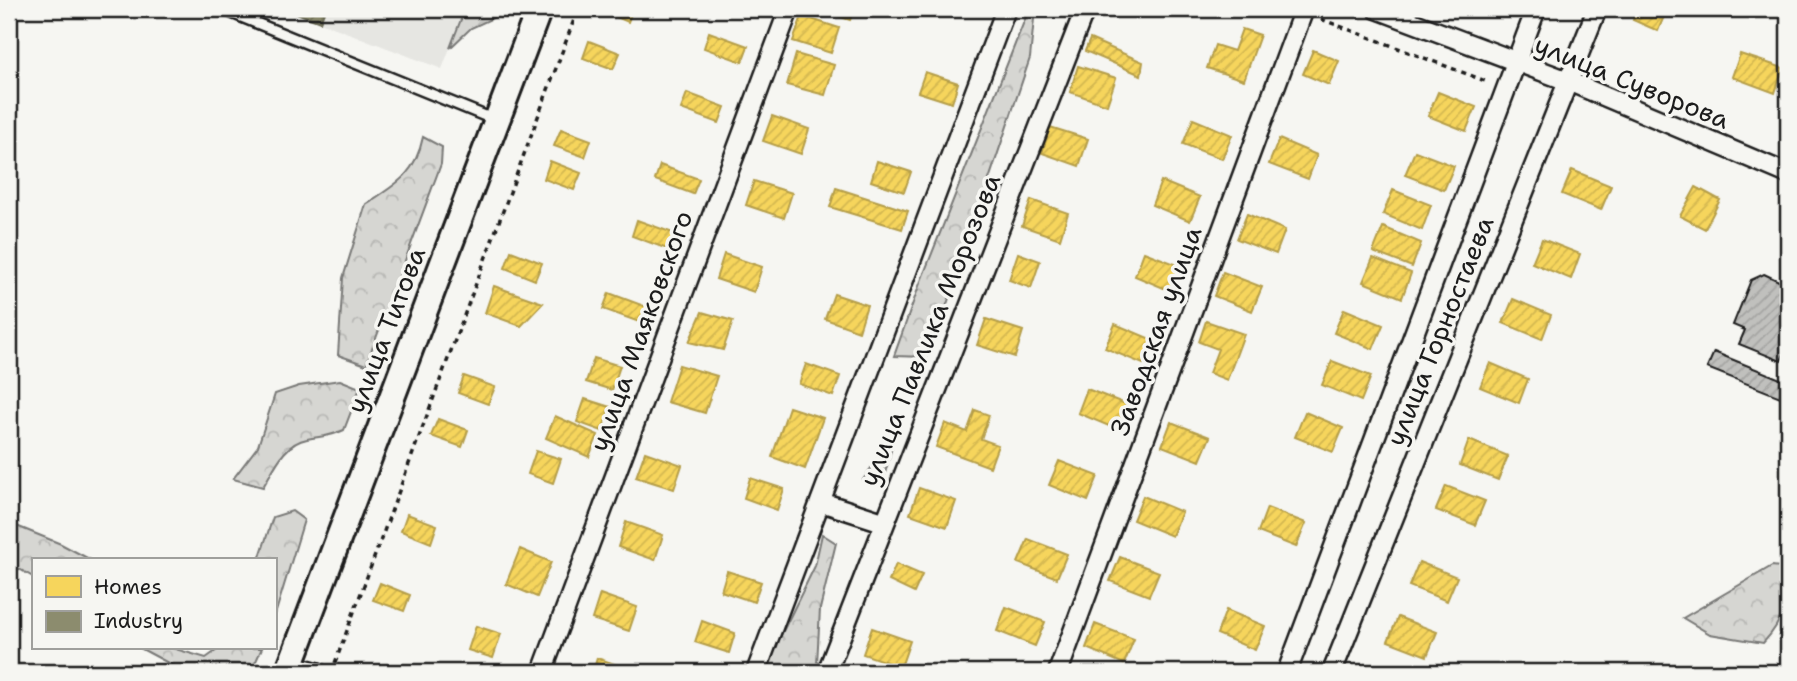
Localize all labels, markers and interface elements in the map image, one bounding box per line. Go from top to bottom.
street label: улица Суворова [1529,26,1735,137]
street label: улица Павлика Морозова [851,168,1008,491]
street label: улица Маяковского [581,206,700,456]
street label: улица Горностаева [1378,211,1502,451]
street label: Заводская улица [1101,221,1210,440]
street label: улица Титова [338,242,433,418]
legend [32,558,276,650]
text: Homes [94,573,162,601]
text: Industry [94,607,183,635]

